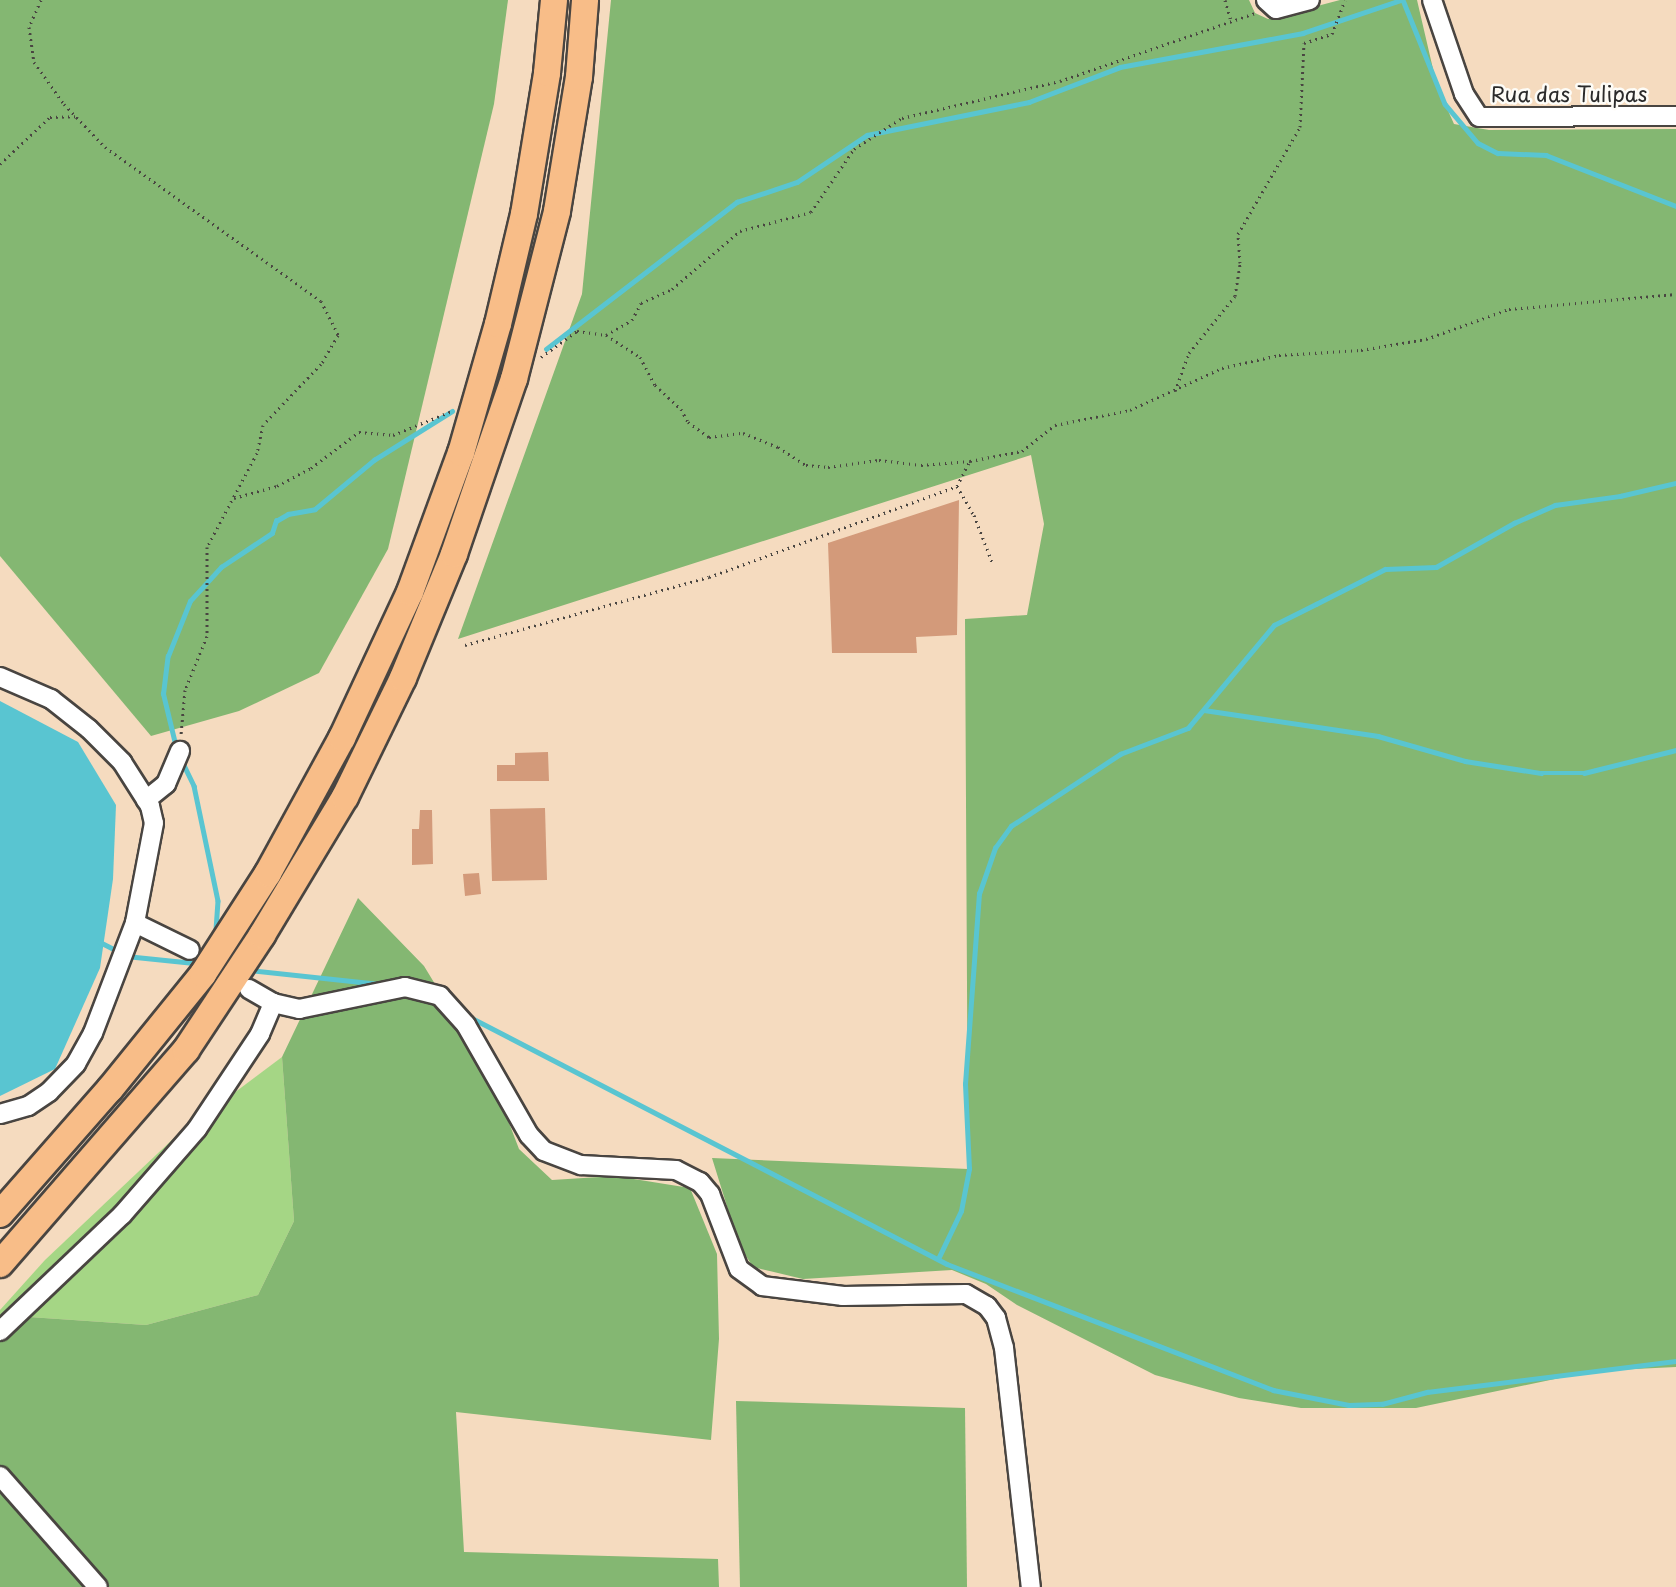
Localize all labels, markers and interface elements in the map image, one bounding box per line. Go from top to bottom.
street label: Rua das Tulipas [1489,80,1649,106]

